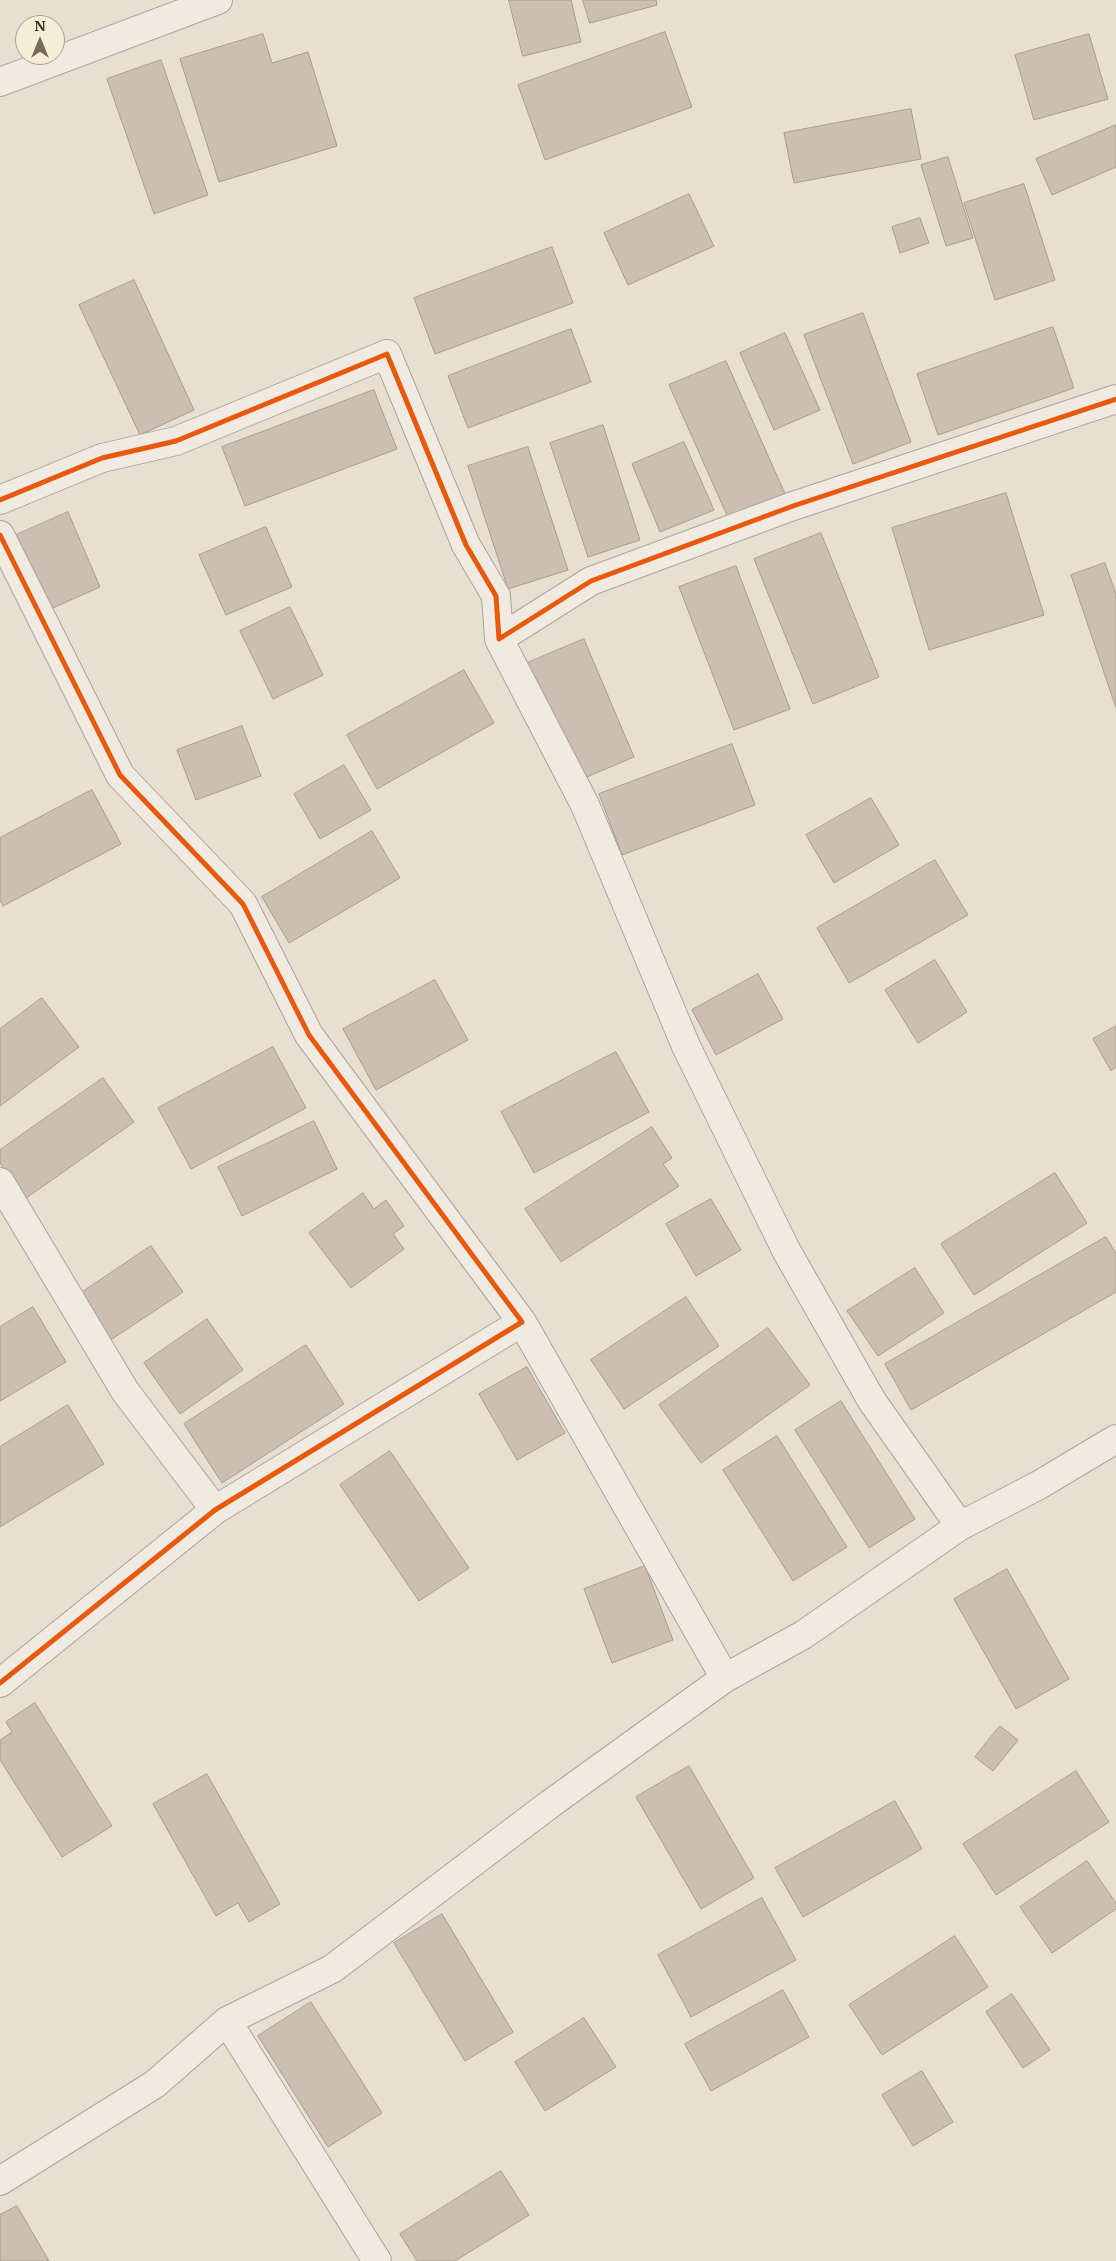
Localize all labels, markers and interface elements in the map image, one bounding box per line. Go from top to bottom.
north arrow [15,15,65,65]
text: N [34,17,46,35]

